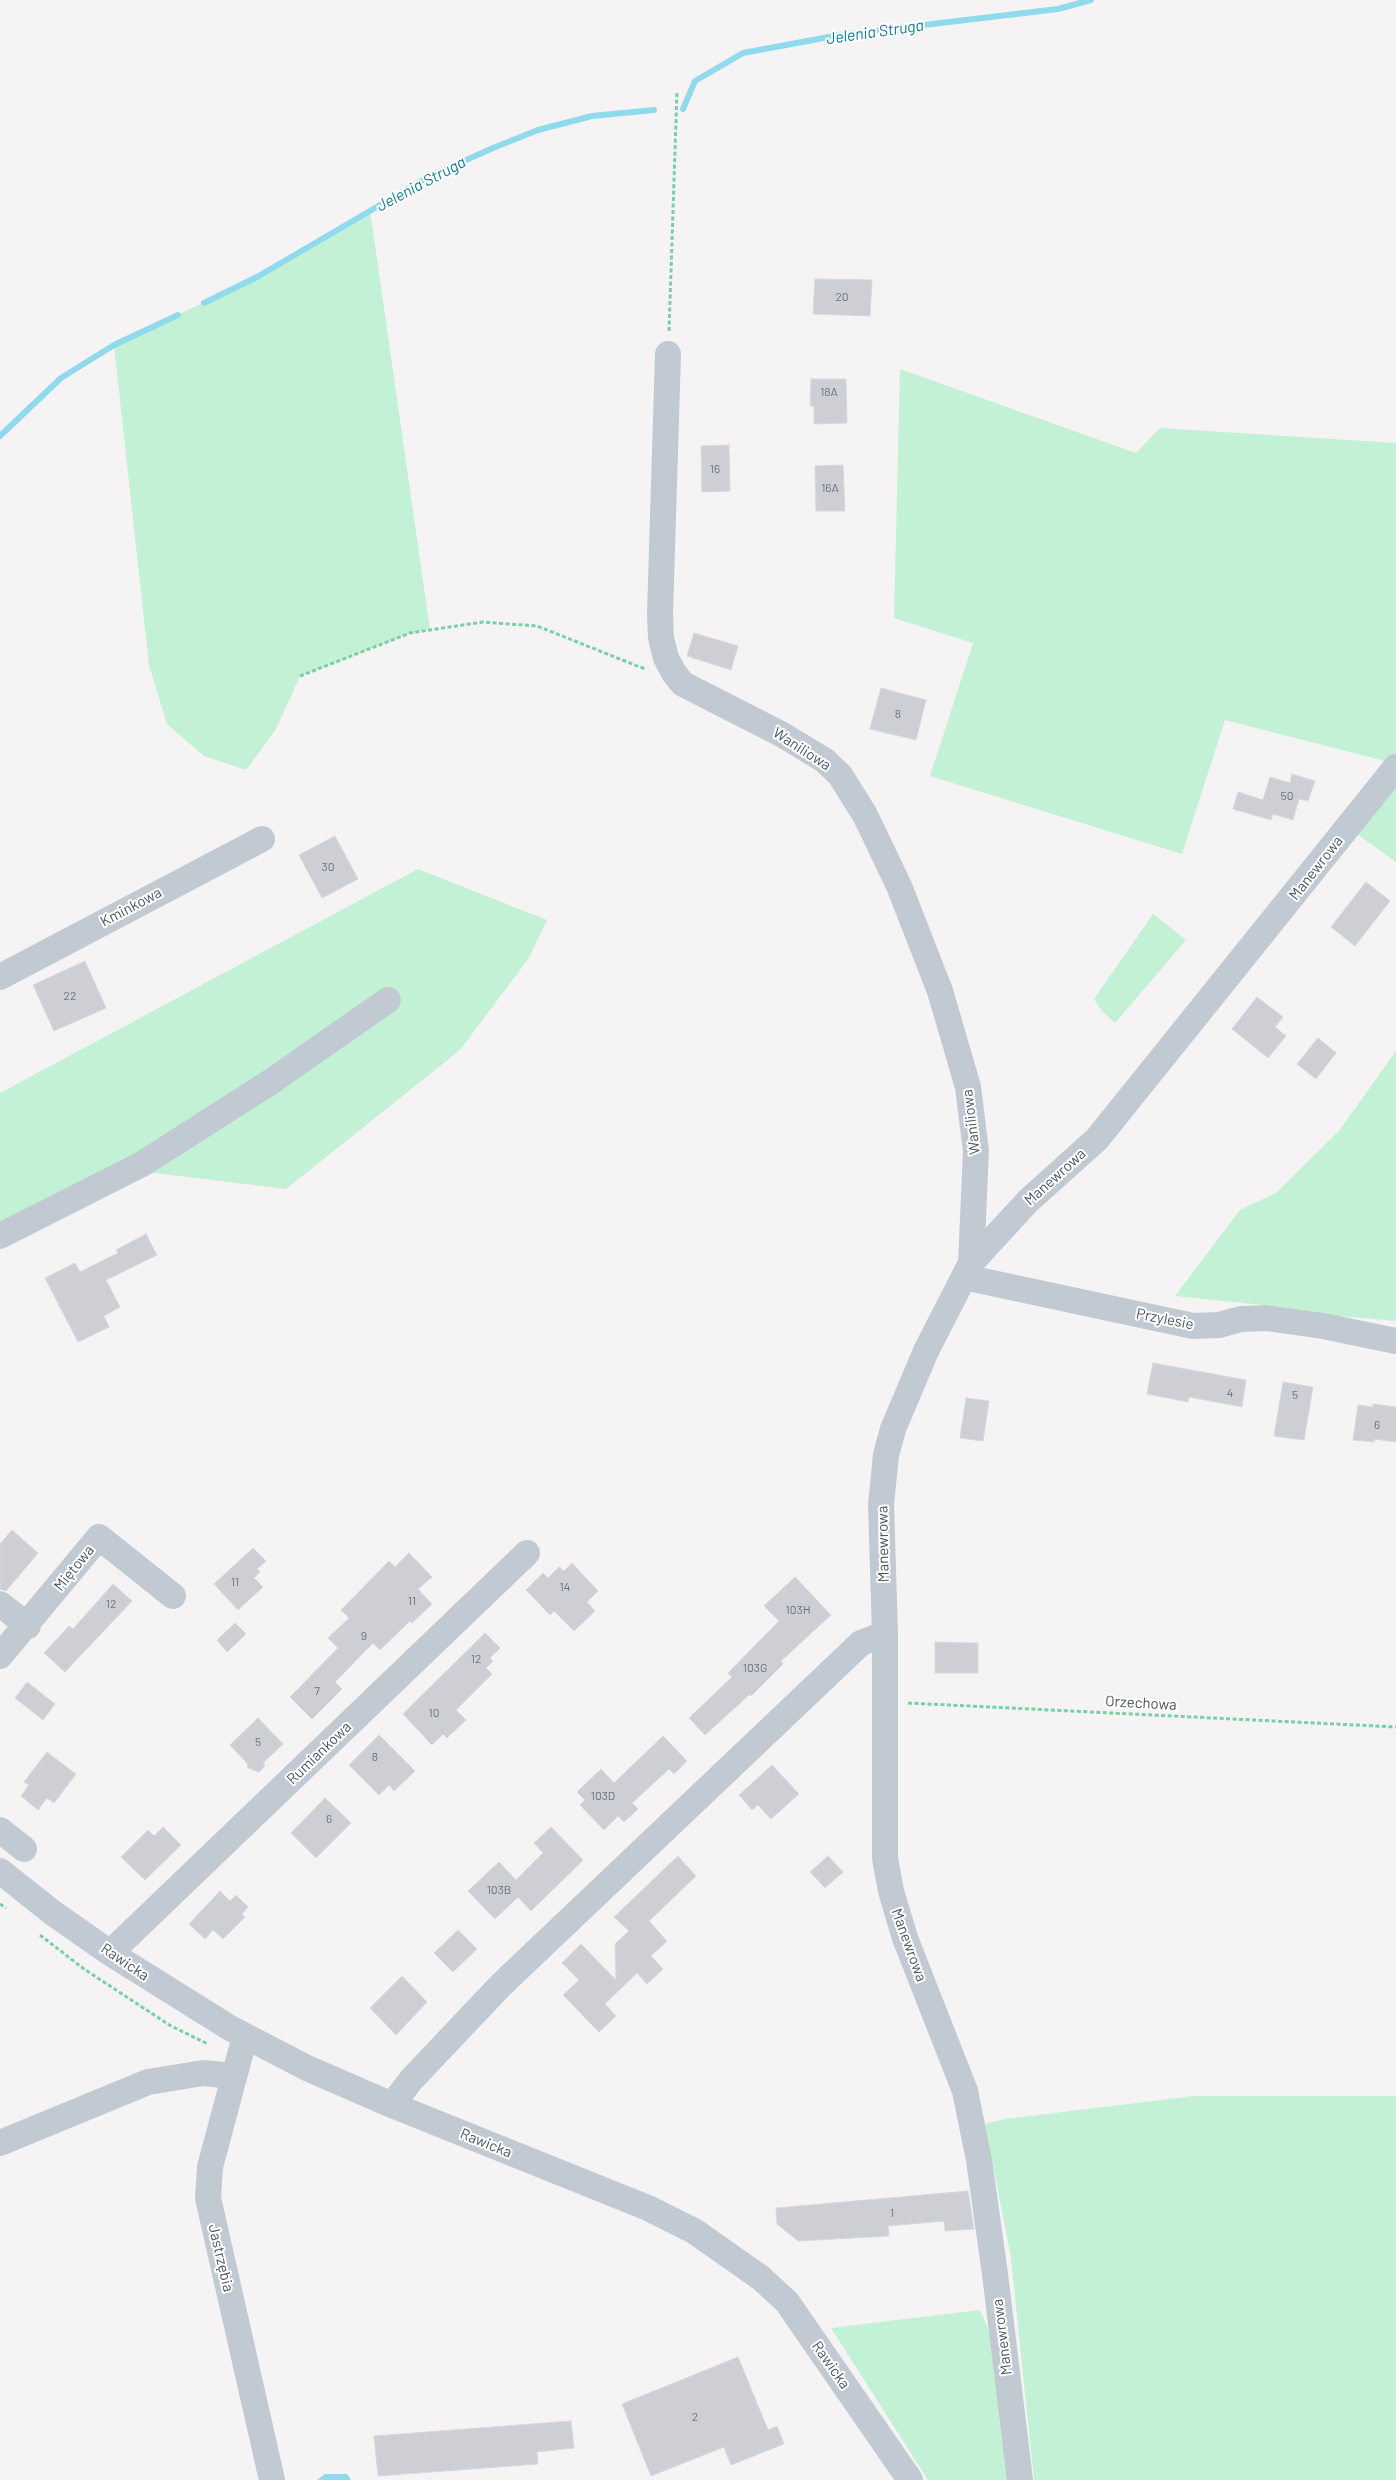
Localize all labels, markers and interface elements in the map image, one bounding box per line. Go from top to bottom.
water label: Jelenia Struga [825,16,925,48]
water label: Jelenia Struga [373,152,469,216]
house number: 20 [835,290,849,304]
house number: 18A [820,385,838,399]
house number: 16 [710,462,720,476]
house number: 16A [821,481,839,495]
house number: 8 [895,707,901,721]
street label: Waniliowa [770,724,834,774]
house number: 50 [1281,789,1293,803]
street label: Manewrowa [1285,832,1347,904]
house number: 30 [322,860,334,874]
street label: Kminkowa [97,883,165,931]
house number: 22 [64,989,76,1003]
street label: Waniliowa [958,1088,984,1156]
street label: Manewrowa [1021,1145,1089,1209]
street label: Przylesie [1135,1305,1195,1333]
house number: 4 [1227,1386,1233,1400]
house number: 5 [1292,1388,1298,1402]
house number: 6 [1374,1418,1380,1432]
street label: Manewrowa [873,1506,893,1582]
street label: Miętowa [50,1541,98,1595]
house number: 11 [231,1575,239,1589]
house number: 14 [560,1580,570,1594]
house number: 11 [408,1594,416,1608]
house number: 12 [106,1597,116,1611]
house number: 103H [785,1603,811,1617]
house number: 9 [361,1629,367,1643]
house number: 12 [471,1652,481,1666]
house number: 103G [743,1661,767,1675]
house number: 7 [314,1684,320,1698]
street label: Orzechowa [1105,1692,1177,1714]
house number: 10 [429,1706,439,1720]
street label: Rumiankowa [283,1718,355,1788]
house number: 5 [255,1735,261,1749]
house number: 8 [372,1750,378,1764]
house number: 103D [591,1789,615,1803]
house number: 6 [326,1812,332,1826]
house number: 103B [487,1883,511,1897]
street label: Manewrowa [887,1906,931,1984]
street label: Rawicka [97,1939,153,1985]
street label: Rawicka [457,2124,515,2162]
house number: 1 [890,2206,894,2220]
street label: Jastrzębia [204,2222,238,2294]
street label: Manewrowa [988,2298,1016,2376]
street label: Rawicka [808,2338,854,2392]
house number: 2 [692,2410,698,2424]

